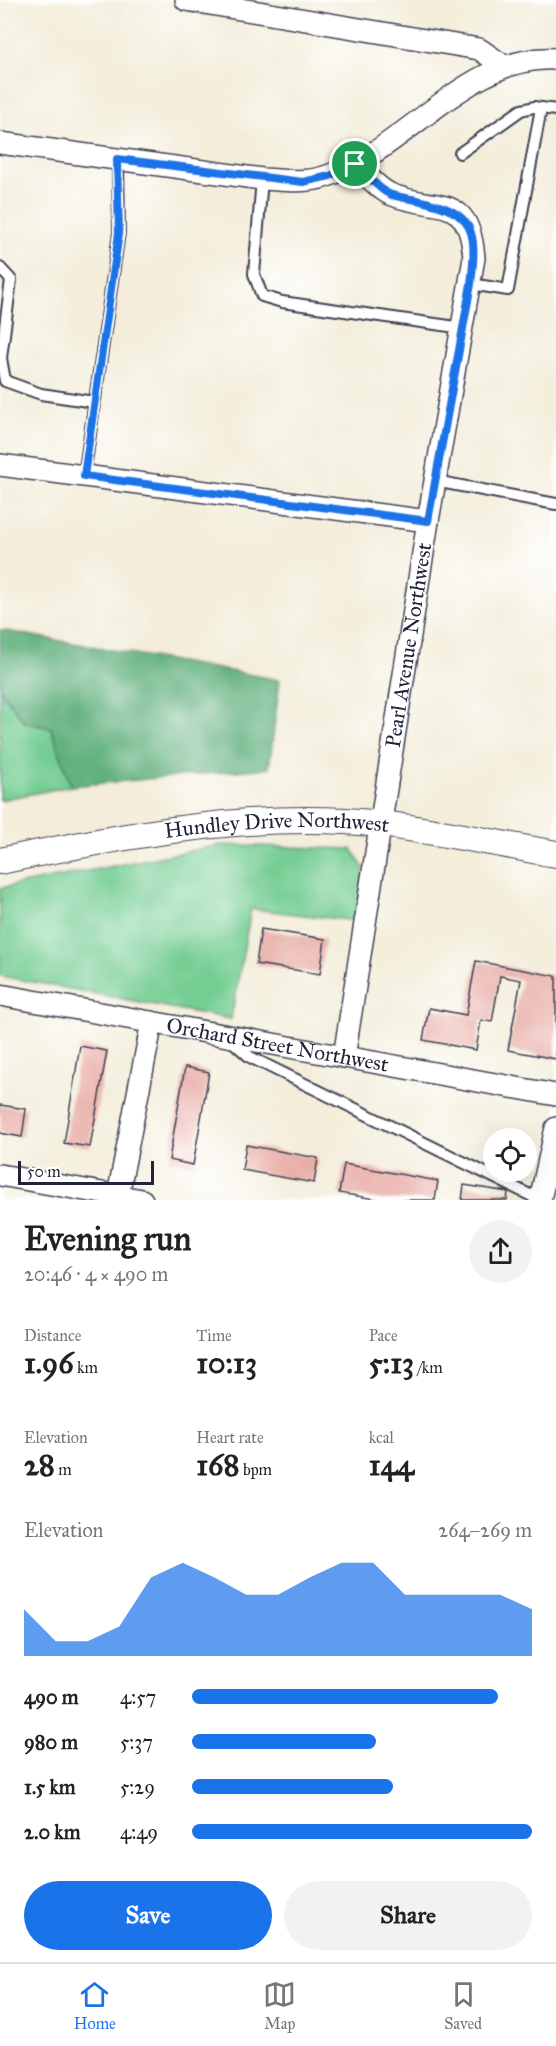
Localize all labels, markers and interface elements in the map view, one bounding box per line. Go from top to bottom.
pin [329,138,380,189]
icon: arrive [338,147,371,180]
street label: Pearl Avenue Northwest [380,540,438,749]
street label: Hundley Drive Northwest [163,807,391,844]
street label: Orchard Street Northwest [164,1012,391,1078]
map controls [483,1128,537,1182]
button: locate [483,1128,537,1182]
scale bar [18,1158,154,1186]
text: 50 m [27,1162,61,1181]
text: Evening run [24,1219,191,1259]
button: share [469,1220,532,1283]
text: 20:46 · 4 × 490 m [24,1262,168,1286]
text: Distance [24,1326,81,1345]
text: Time [196,1326,232,1345]
text: Pace [369,1326,398,1345]
text: 1.96 [24,1345,74,1381]
text: 10:13 [196,1345,257,1381]
text: 5:13 [369,1345,414,1381]
text: km [74,1358,98,1377]
text: /km [414,1358,443,1377]
text: Elevation [24,1428,88,1447]
text: Heart rate [196,1428,264,1447]
text: kcal [369,1428,394,1447]
text: 28 [24,1447,55,1483]
text: 168 [196,1447,239,1483]
text: 144 [369,1447,414,1483]
text: m [55,1460,72,1479]
text: bpm [239,1460,272,1479]
text: Elevation [24,1518,103,1542]
text: 264–269 m [438,1518,532,1542]
text: 490 m [24,1685,79,1709]
text: 4:57 [120,1685,156,1709]
text: 980 m [24,1730,78,1754]
text: 5:37 [120,1730,153,1754]
text: 1.5 km [24,1775,75,1799]
text: 5:29 [120,1775,155,1799]
text: 2.0 km [24,1820,80,1844]
text: 4:49 [120,1820,158,1844]
button: Save [24,1881,272,1950]
button: Share [284,1881,532,1950]
tab: Home [74,1978,116,2033]
tab: Map [263,1978,296,2033]
tab: Saved [444,1978,482,2033]

